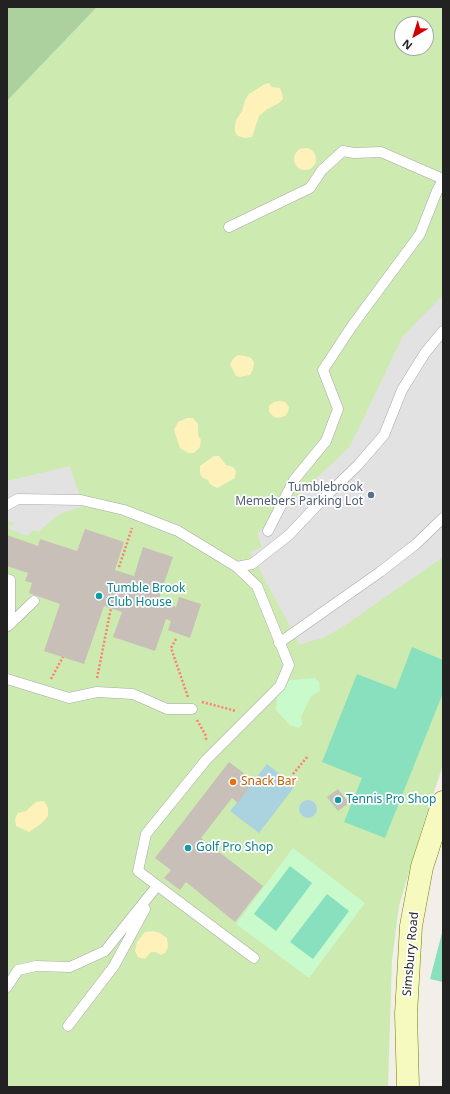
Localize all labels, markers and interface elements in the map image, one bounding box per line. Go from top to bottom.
north arrow [394,16,434,56]
text: N [399,36,415,54]
place label: Tumblebrook Memebers Parking Lot [235,481,363,509]
marker: Tumblebrook Memebers Parking Lot [366,490,376,500]
place label: Tumble Brook Club House [107,582,186,610]
marker: Tumble Brook Club House [94,591,104,601]
place label: Snack Bar [241,775,297,789]
marker: Snack Bar [228,777,238,787]
place label: Tennis Pro Shop [346,793,436,807]
marker: Tennis Pro Shop [333,795,343,805]
place label: Golf Pro Shop [196,841,273,855]
marker: Golf Pro Shop [183,843,193,853]
street label: Simsbury Road [400,911,422,997]

